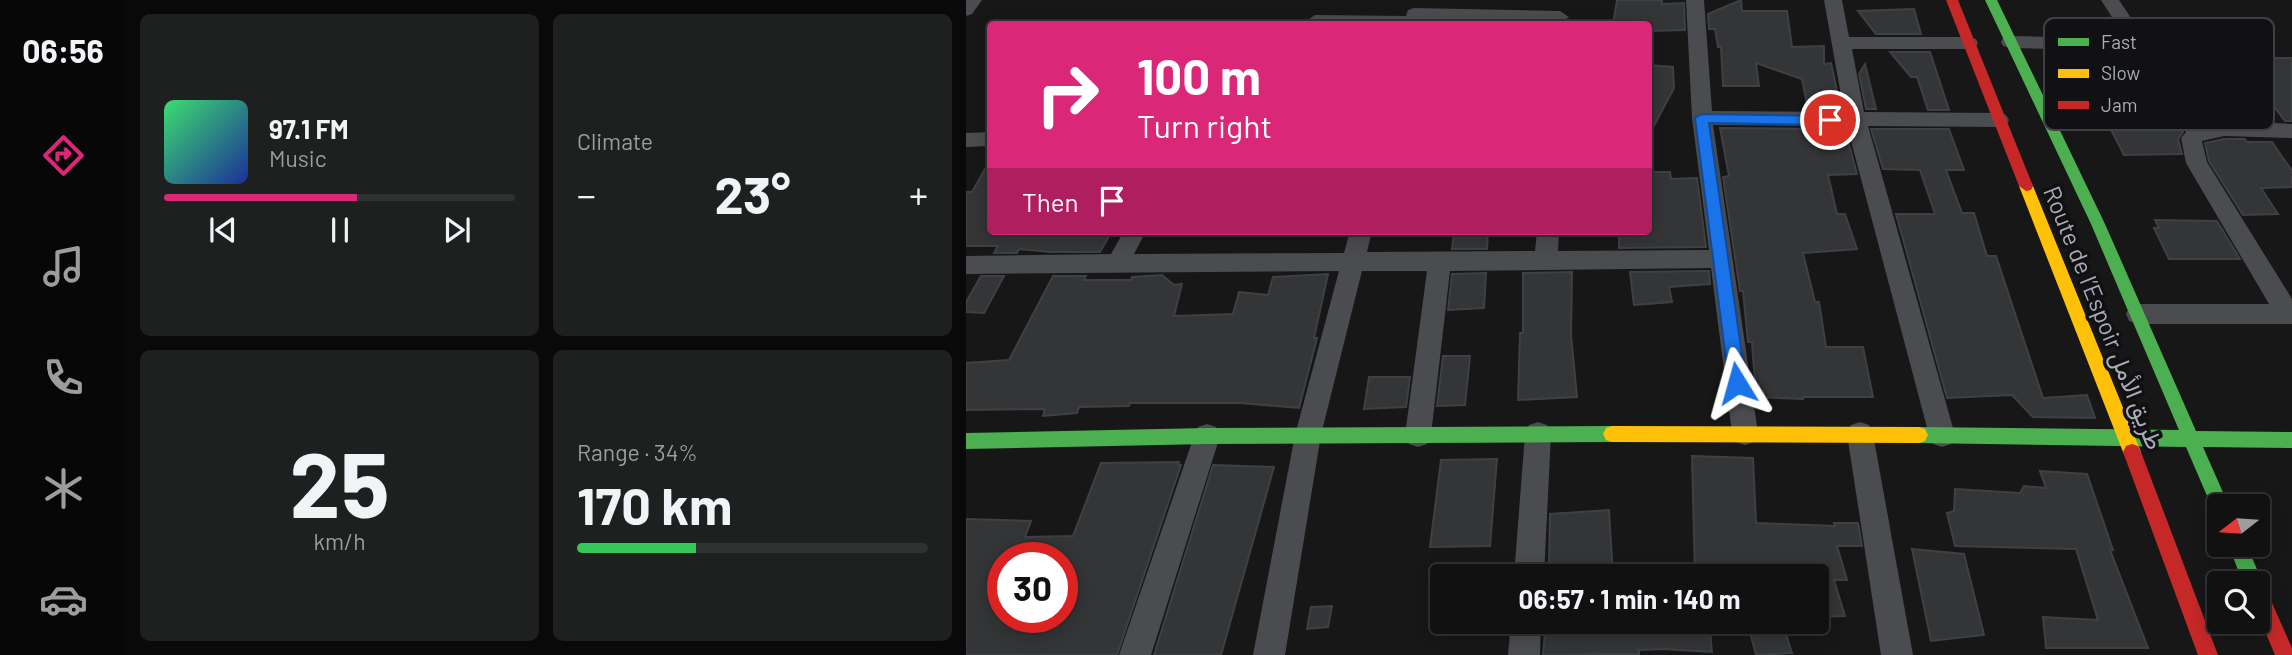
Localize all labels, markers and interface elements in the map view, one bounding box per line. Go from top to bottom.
legend [2044,18,2274,130]
text: Fast [2101,30,2137,53]
text: 06:56 [22,31,104,69]
text: 100 m [1137,46,1261,105]
icon: right [1022,49,1113,140]
text: Slow [2101,61,2140,84]
pin [1800,90,1860,150]
text: Jam [2101,93,2137,116]
icon: arrive [1811,101,1849,139]
text: Turn right [1137,106,1272,144]
text: 97.1 FM [269,113,349,144]
text: Climate [577,127,653,155]
icon: directions [39,131,88,180]
text: Music [269,144,327,172]
text: 23° [714,162,791,224]
text: − [577,171,596,217]
text: + [909,171,928,217]
street label: Route de l’Espoir طريق الأمل [2036,181,2171,454]
icon: arrive [1093,182,1131,220]
text: Then [1022,186,1079,217]
icon: previous [204,211,242,249]
icon: pause [321,211,359,249]
icon: next [438,211,476,249]
icon: music [39,242,88,291]
position arrow [1700,346,1774,420]
icon: phone [39,353,88,402]
text: 25 [289,427,390,536]
text: Range · 34% [577,438,698,466]
icon: climate [39,464,88,513]
text: 170 km [577,473,732,535]
north arrow [2207,494,2270,556]
map controls [2207,494,2270,634]
text: km/h [313,527,366,555]
speed limit sign: 30 [987,542,1078,633]
button: search [2207,571,2270,634]
icon: car [39,575,88,624]
text: 06:57 · 1 min · 140 m [1519,583,1740,614]

